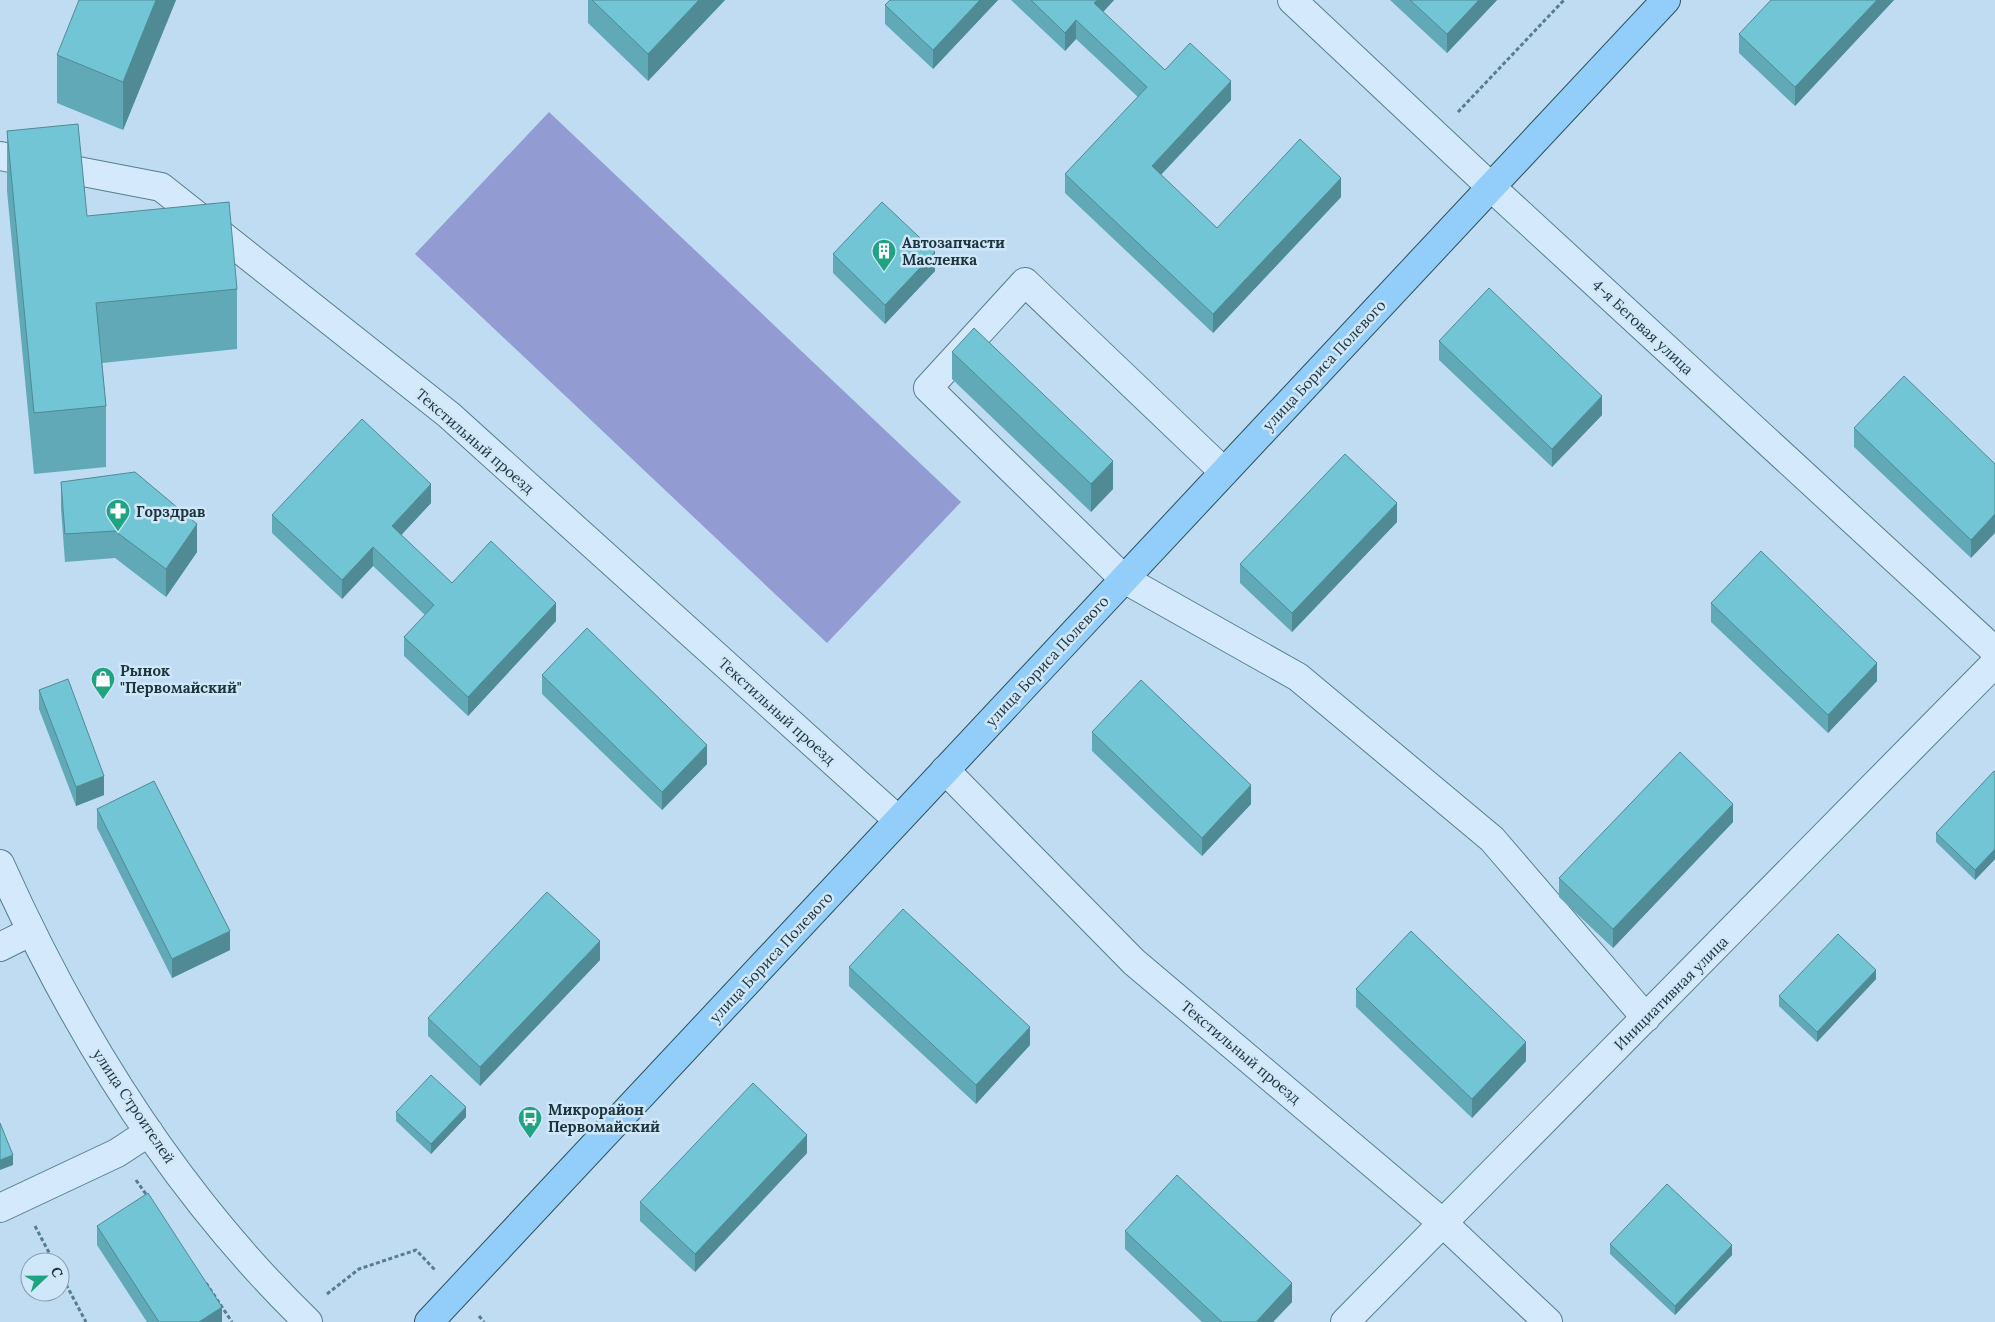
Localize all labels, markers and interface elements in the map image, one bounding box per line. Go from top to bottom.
place label: Автозапчасти Масленка [902,233,1005,269]
building icon: Автозапчасти Масленка [871,238,897,272]
street label: 4-я Беговая улица [1589,275,1698,379]
street label: улица Бориса Полевого [1258,295,1390,434]
street label: Текстильный проезд [412,384,538,498]
pharmacy icon: Горздрав [105,498,131,532]
place label: Горздрав [136,502,206,521]
street label: улица Бориса Полевого [981,591,1113,730]
street label: Текстильный проезд [715,653,840,769]
place label: Рынок "Первомайский" [120,661,242,697]
shop icon: Рынок "Первомайский" [90,666,116,700]
street label: улица Бориса Полевого [705,887,837,1026]
street label: Инициативная улица [1610,932,1732,1054]
street label: Текстильный проезд [1177,996,1305,1108]
street label: улица Строителей [89,1045,179,1167]
place label: Микрорайон Первомайский [548,1100,660,1136]
bus stop icon: Микрорайон Первомайский [517,1105,543,1139]
north arrow [20,1252,70,1302]
text: С [47,1264,67,1280]

